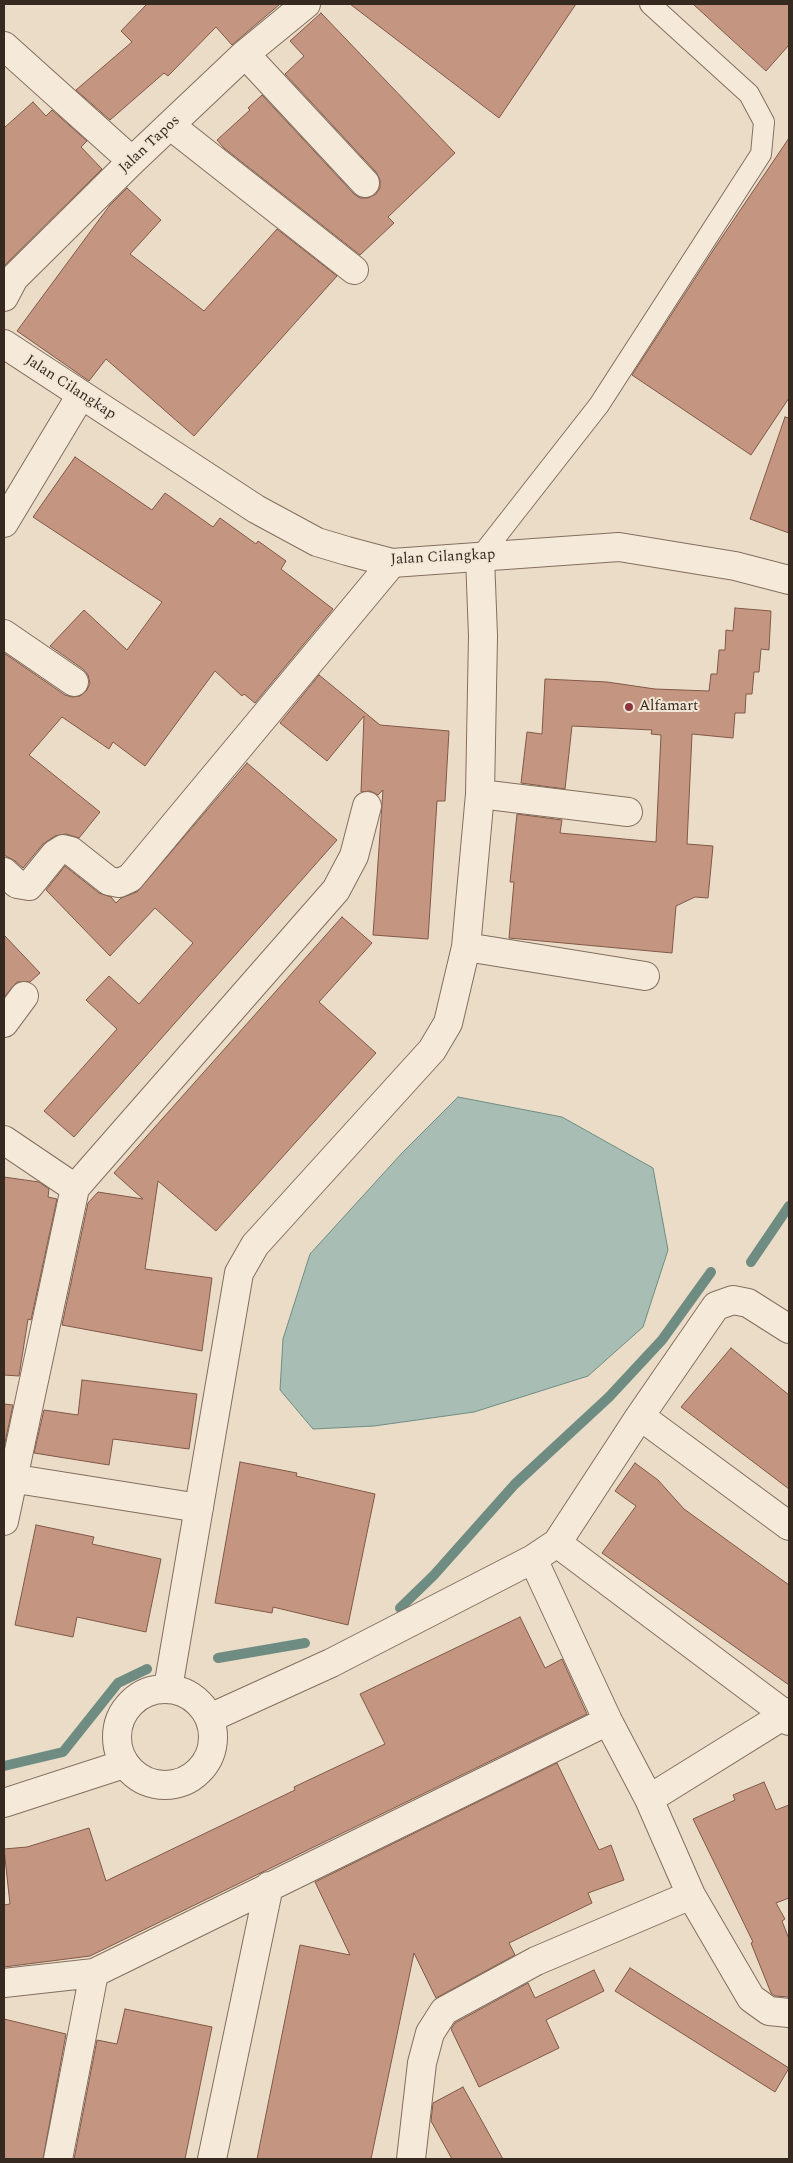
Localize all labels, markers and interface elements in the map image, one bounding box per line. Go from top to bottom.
street label: Jalan Tapos [116,112,184,178]
street label: Jalan Cilangkap [21,352,119,424]
street label: Jalan Cilangkap [390,546,496,570]
place label: Alfamart [639,698,698,716]
marker: Alfamart [623,701,635,713]

